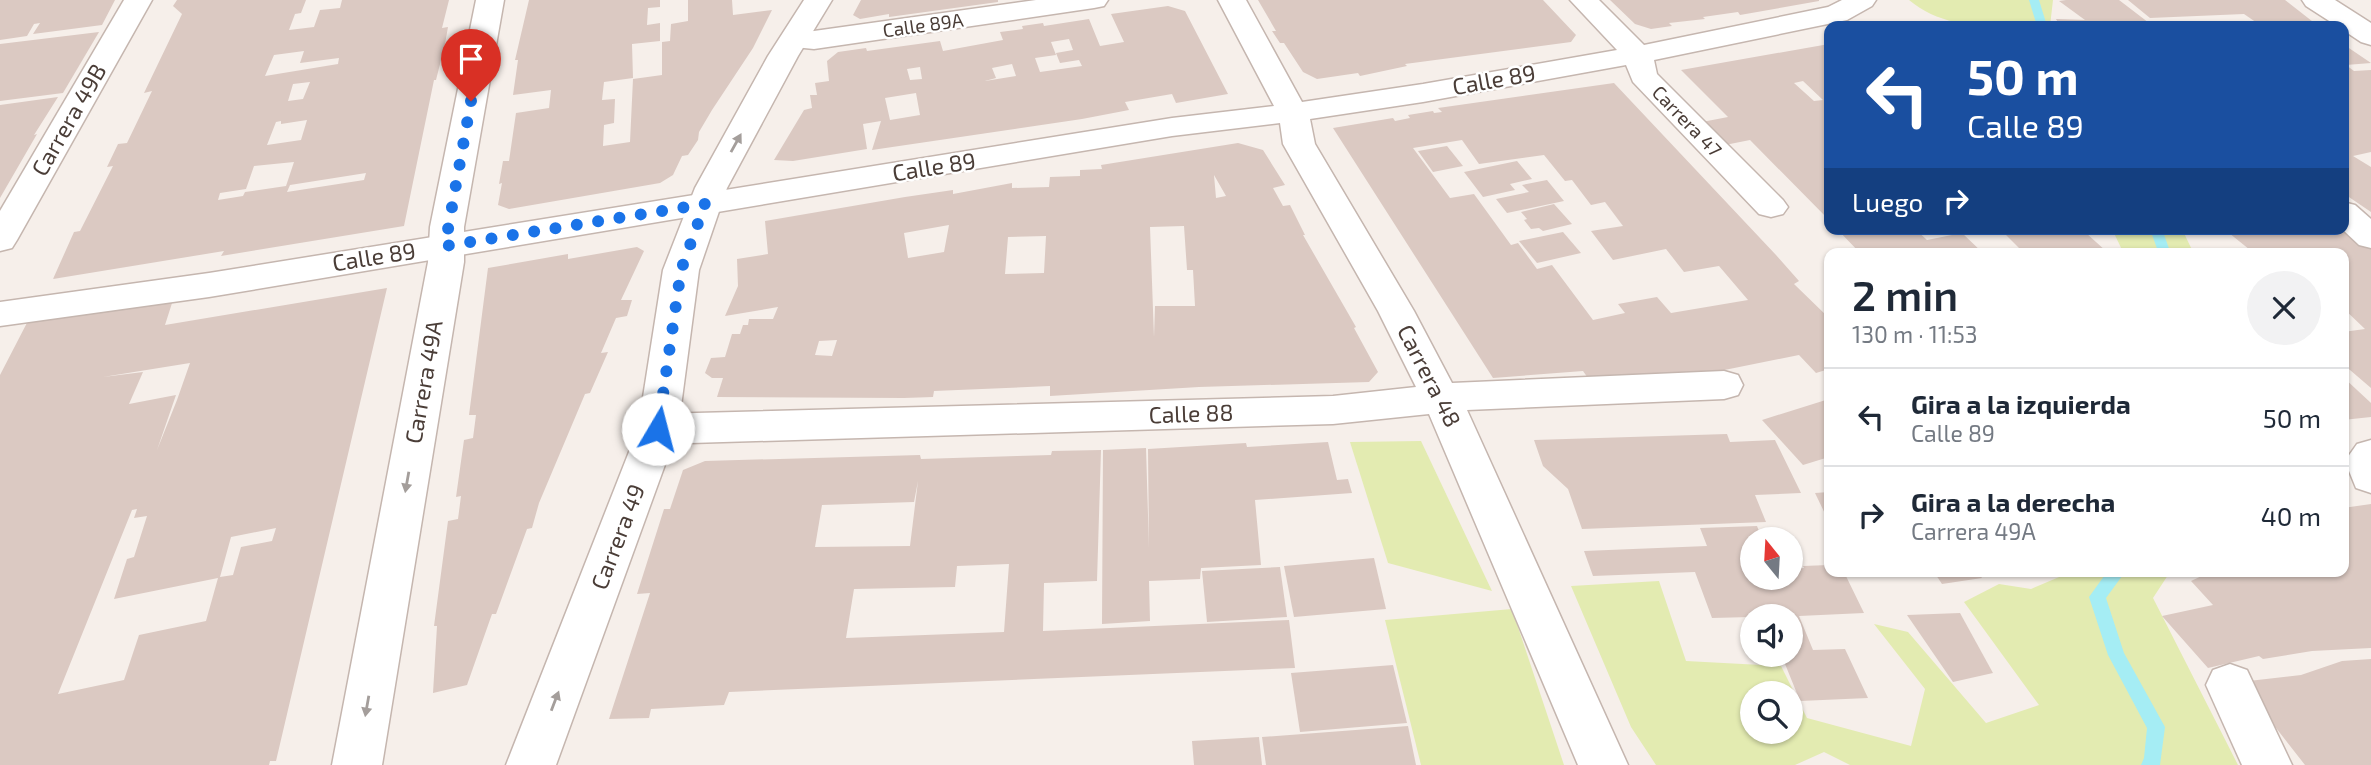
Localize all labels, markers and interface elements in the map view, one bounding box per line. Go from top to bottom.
street label: Calle 89A [881,7,965,42]
pin [441,29,501,101]
icon: arrive [452,40,490,78]
text: 50 m [1967,46,2079,105]
icon: left [1852,49,1943,140]
street label: Carrera 49B [25,58,111,181]
street label: Calle 89 [1450,58,1538,100]
street label: Carrera 47 [1648,80,1727,161]
text: Calle 89 [1967,106,2084,144]
one-way arrow [730,133,741,153]
street label: Calle 89 [890,146,978,186]
icon: right [1937,182,1975,220]
text: Luego [1852,186,1923,217]
street label: Calle 89 [330,236,418,276]
text: 2 min [1852,269,1958,319]
button: close [2247,271,2321,345]
street label: Carrera 49A [398,317,448,446]
street label: Carrera 48 [1392,320,1468,431]
text: 130 m · 11:53 [1852,320,1978,348]
text: Gira a la izquierda [1911,388,2131,419]
position arrow [621,392,695,466]
street label: Calle 88 [1148,398,1234,428]
icon: left [1852,398,1890,436]
text: 50 m [2263,402,2321,433]
text: Calle 89 [1911,419,1995,447]
one-way arrow [401,471,412,493]
street label: Carrera 49 [584,480,650,593]
text: Gira a la derecha [1911,486,2115,517]
icon: right [1852,496,1890,534]
text: 40 m [2261,500,2321,531]
text: Carrera 49A [1911,517,2036,545]
north arrow [1740,527,1802,590]
map controls [1740,527,1803,744]
button: sound [1740,604,1803,667]
button: search [1740,681,1803,744]
one-way arrow [550,691,561,712]
one-way arrow [362,695,373,717]

